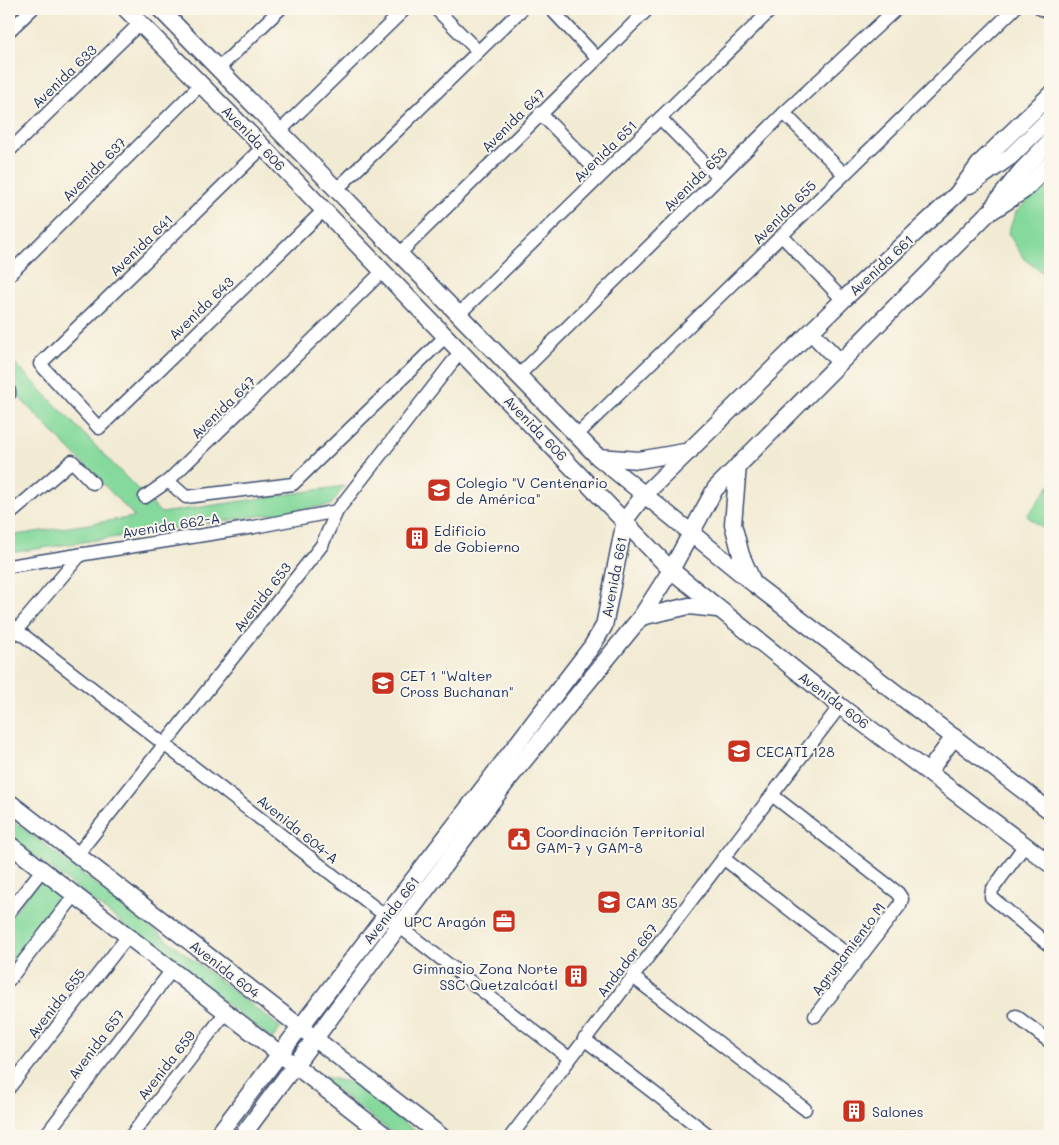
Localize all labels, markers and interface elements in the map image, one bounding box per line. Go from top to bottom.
street label: Avenida 633 [27,40,101,112]
street label: Avenida 647 [477,84,549,156]
street label: Avenida 606 [218,101,290,175]
street label: Avenida 651 [569,116,641,186]
street label: Avenida 637 [58,133,130,205]
street label: Avenida 653 [659,143,731,215]
street label: Avenida 655 [748,176,820,248]
street label: Avenida 641 [105,210,177,280]
street label: Avenida 661 [845,230,917,300]
street label: Avenida 643 [164,272,238,344]
street label: Avenida 647 [187,371,260,443]
street label: Avenida 606 [500,391,572,465]
place label: Colegio "V Centenario de América" [456,473,607,508]
school or university icon: Colegio "V Centenario de América" [426,477,452,503]
street label: Avenida 662-A [121,508,221,542]
place label: Edificio de Gobierno [434,521,520,556]
building icon: Edificio de Gobierno [404,525,430,551]
street label: Avenida 661 [597,535,631,619]
street label: Avenida 653 [229,558,295,636]
place label: CET 1 "Walter Cross Buchanan" [400,666,514,701]
street label: Avenida 606 [795,667,873,733]
school or university icon: CET 1 "Walter Cross Buchanan" [370,670,396,696]
school or university icon: CECATI 128 [726,738,752,764]
place label: CECATI 128 [756,742,835,761]
street label: Avenida 604-A [253,790,343,868]
place label: Coordinación Territorial GAM-7 y GAM-8 [536,822,705,857]
public building icon: Coordinación Territorial GAM-7 y GAM-8 [506,826,532,852]
street label: Avenida 661 [358,872,424,948]
school or university icon: CAM 35 [596,889,622,915]
place label: CAM 35 [626,893,678,912]
street label: Agrupamiento M [807,899,889,999]
office icon: UPC Aragón [491,908,517,934]
place label: UPC Aragón [404,912,486,931]
street label: Andador 667 [592,919,662,1001]
street label: Avenida 604 [186,936,264,1003]
place label: Gimnasio Zona Norte SSC Quetzalcóatl [413,959,558,994]
building icon: Gimnasio Zona Norte SSC Quetzalcóatl [563,963,589,989]
street label: Avenida 655 [23,964,89,1042]
street label: Avenida 657 [63,1005,129,1083]
street label: Avenida 659 [133,1026,199,1104]
building icon: Salones [841,1098,867,1124]
place label: Salones [872,1102,924,1121]

